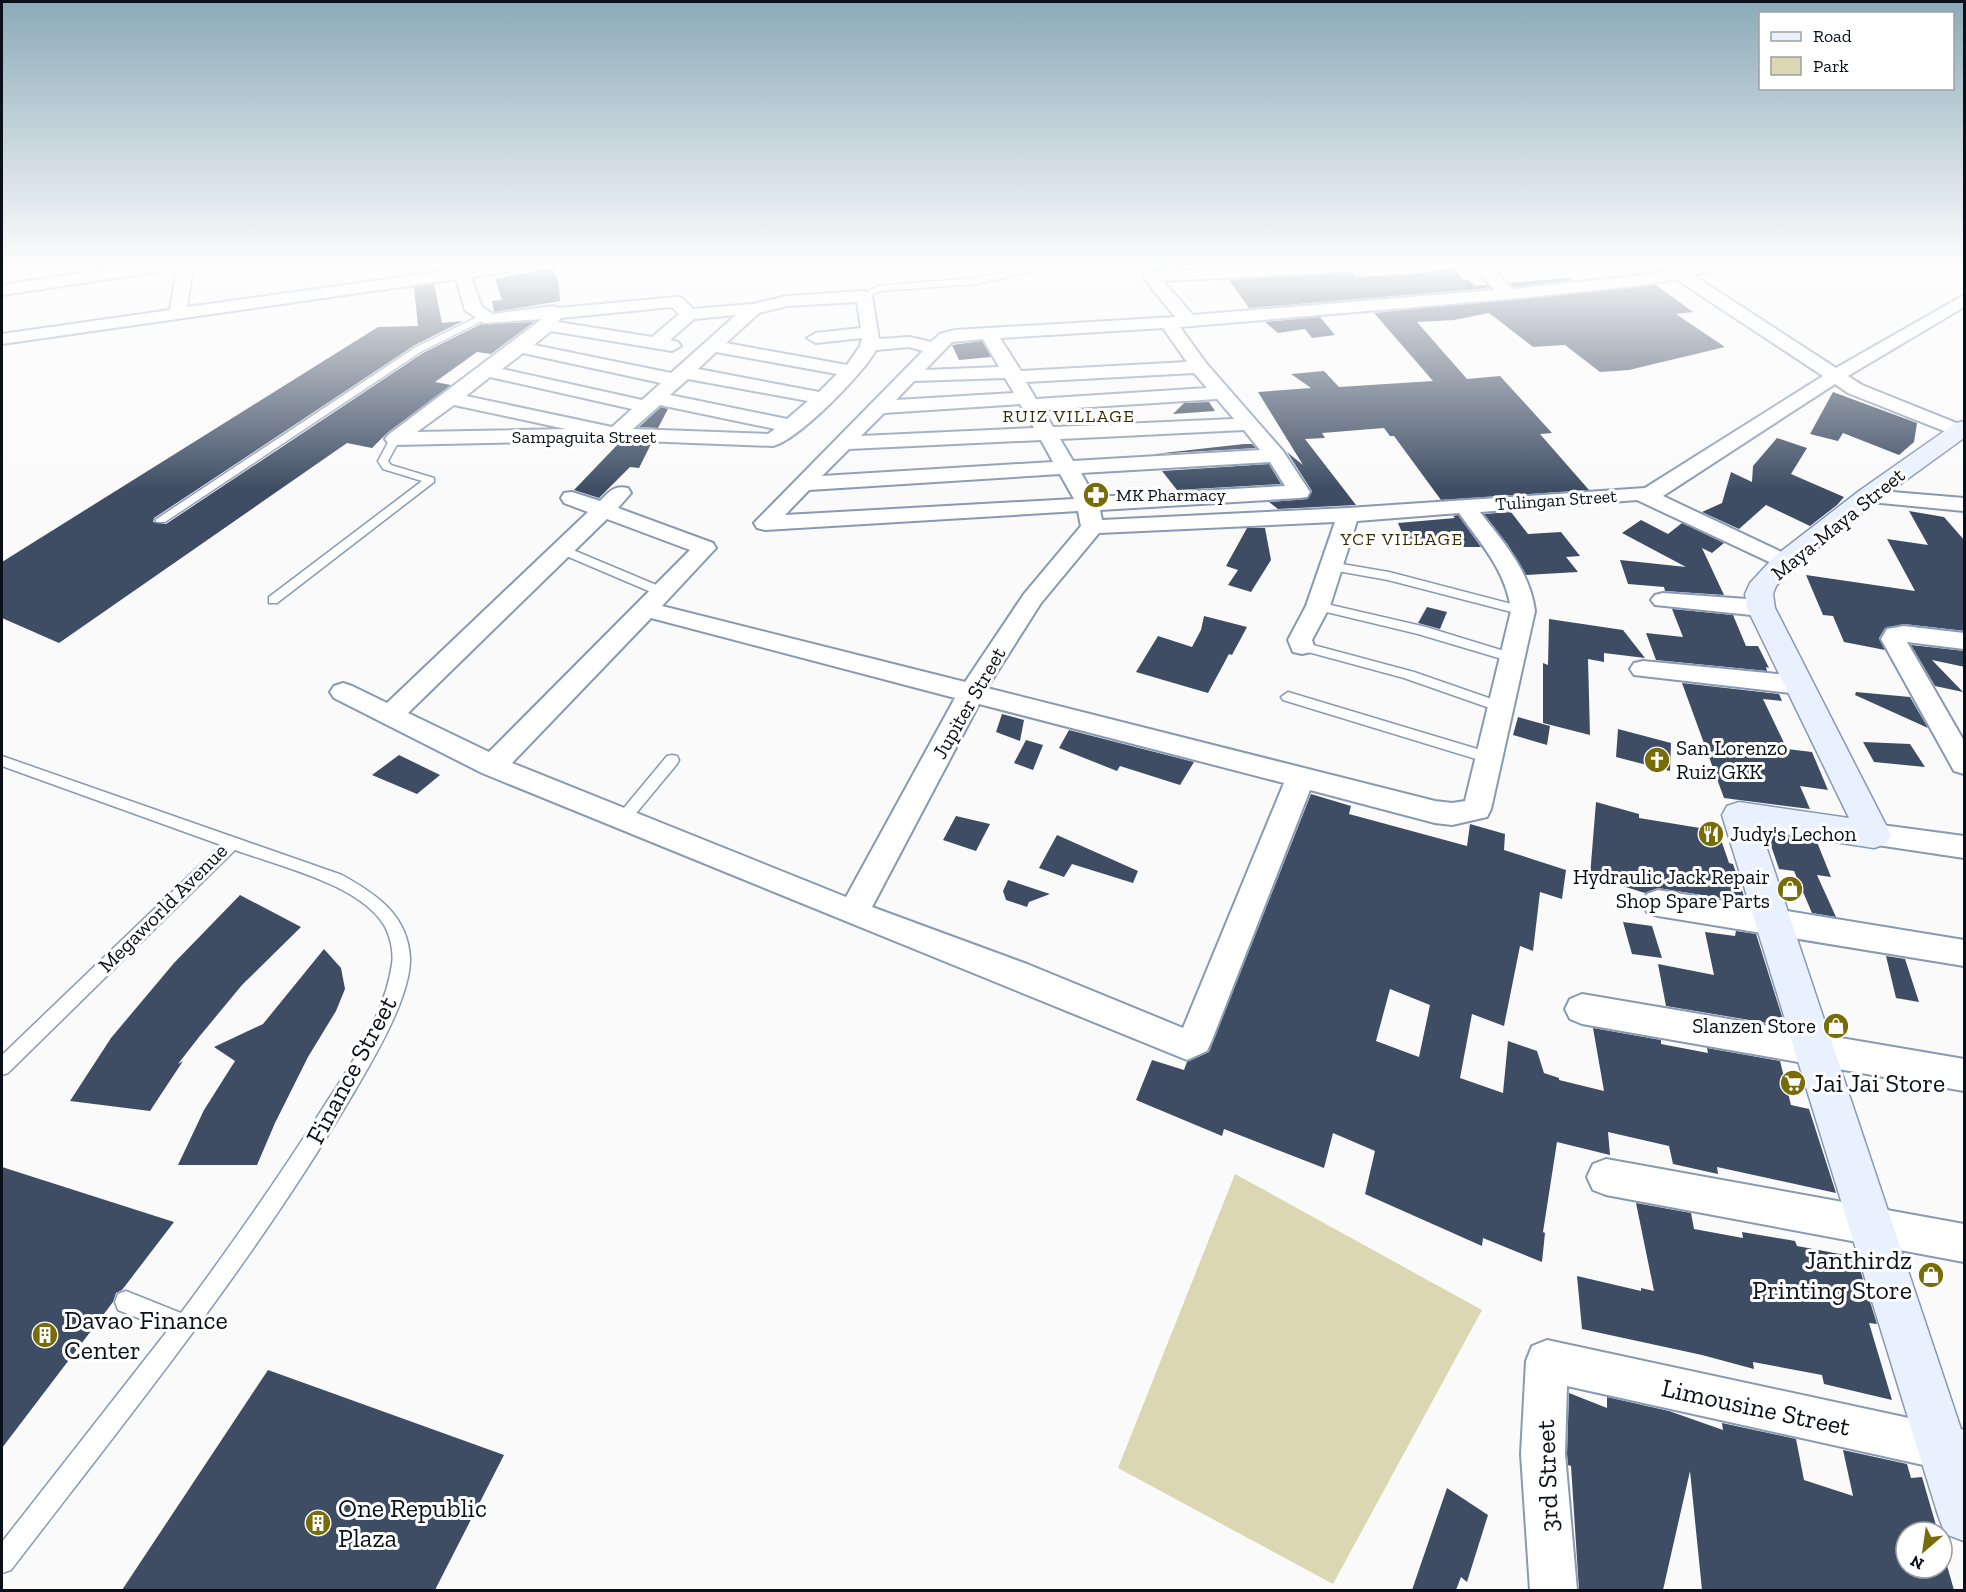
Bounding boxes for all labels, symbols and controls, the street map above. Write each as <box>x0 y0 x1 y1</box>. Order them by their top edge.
legend <box>1759 12 1954 90</box>
text: Road <box>1813 25 1852 47</box>
text: Park <box>1813 55 1849 77</box>
district label: RUIZ VILLAGE <box>1003 405 1135 427</box>
street label: Sampaguita Street <box>512 426 656 448</box>
street label: Maya-Maya Street <box>1766 462 1910 585</box>
pharmacy icon: MK Pharmacy <box>1081 480 1111 510</box>
place label: MK Pharmacy <box>1116 484 1226 506</box>
street label: Tulingan Street <box>1494 485 1618 515</box>
district label: YCF VILLAGE <box>1339 528 1464 550</box>
street label: Jupiter Street <box>927 642 1011 763</box>
place label: San Lorenzo Ruiz GKK <box>1676 735 1788 784</box>
church icon: San Lorenzo Ruiz GKK <box>1642 745 1672 775</box>
restaurant icon: Judy's Lechon <box>1696 819 1726 849</box>
place label: Judy's Lechon <box>1730 821 1857 846</box>
street label: Megaworld Avenue <box>93 838 232 977</box>
place label: Hydraulic Jack Repair Shop Spare Parts <box>1573 864 1770 913</box>
shop icon: Hydraulic Jack Repair Shop Spare Parts <box>1775 874 1805 904</box>
street label: Finance Street <box>299 990 404 1149</box>
shop icon: Slanzen Store <box>1821 1011 1851 1041</box>
place label: Slanzen Store <box>1692 1013 1816 1038</box>
place label: Jai Jai Store <box>1812 1067 1945 1099</box>
supermarket icon: Jai Jai Store <box>1778 1068 1808 1098</box>
place label: Janthirdz Printing Store <box>1752 1244 1912 1306</box>
shop icon: Janthirdz Printing Store <box>1916 1260 1946 1290</box>
place label: Davao Finance Center <box>64 1304 228 1366</box>
building icon: Davao Finance Center <box>30 1320 60 1350</box>
street label: Limousine Street <box>1659 1371 1854 1443</box>
street label: 3rd Street <box>1529 1419 1565 1533</box>
place label: One Republic Plaza <box>338 1492 487 1554</box>
building icon: One Republic Plaza <box>303 1508 333 1538</box>
north arrow <box>1894 1520 1954 1580</box>
text: N <box>1907 1551 1927 1574</box>

